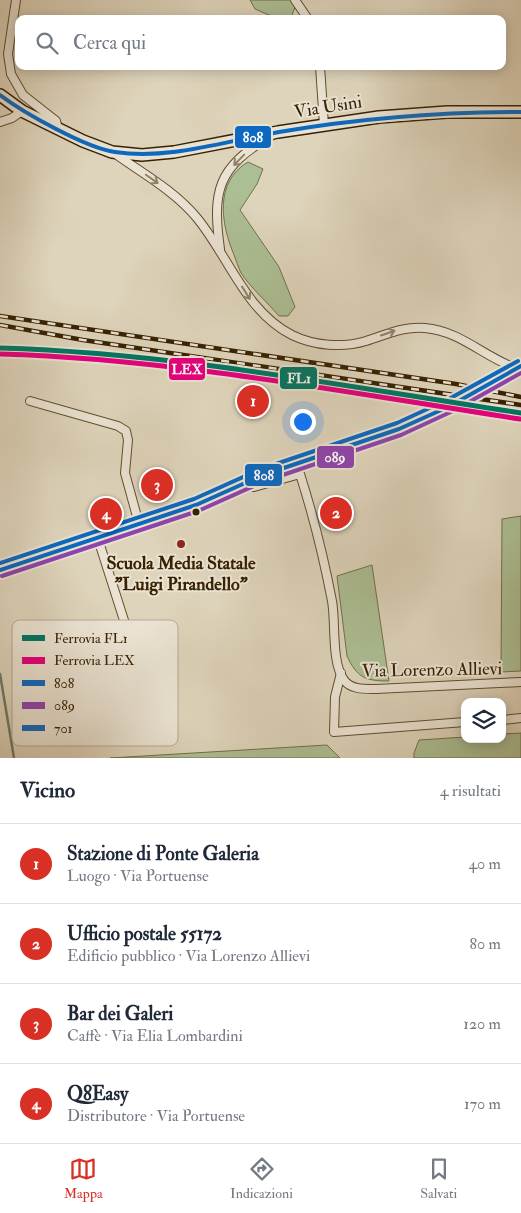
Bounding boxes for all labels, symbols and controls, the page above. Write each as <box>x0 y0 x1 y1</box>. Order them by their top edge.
search box <box>15 15 506 70</box>
icon: search <box>33 29 61 57</box>
text: Cerca qui <box>73 31 146 55</box>
street label: Via Usini <box>292 90 364 124</box>
line badge: 808 <box>234 125 272 149</box>
text: 808 <box>243 129 264 146</box>
one-way arrow <box>233 153 245 166</box>
one-way arrow <box>145 174 159 184</box>
one-way arrow <box>241 286 252 300</box>
one-way arrow <box>380 328 395 337</box>
line badge: LEX <box>168 357 206 381</box>
text: LEX <box>171 361 203 378</box>
line badge: FL1 <box>279 366 318 390</box>
text: FL1 <box>287 370 311 387</box>
pin: 1 <box>237 382 269 420</box>
your location <box>290 409 316 435</box>
line badge: 089 <box>316 445 355 469</box>
text: 089 <box>325 449 345 466</box>
line badge: 808 <box>244 463 283 487</box>
pin: 3 <box>141 466 173 504</box>
text: 808 <box>254 467 275 484</box>
pin: 2 <box>320 494 352 532</box>
pin: 4 <box>90 495 122 533</box>
unlabelled marker <box>191 507 201 517</box>
marker: Scuola Media Statale "Luigi Pirandello" <box>175 538 187 550</box>
place label: Scuola Media Statale "Luigi Pirandello" <box>107 552 256 596</box>
legend <box>12 620 178 746</box>
text: Ferrovia FL1 <box>54 630 128 647</box>
text: Ferrovia LEX <box>54 652 135 669</box>
street label: Via Lorenzo Allievi <box>362 657 503 683</box>
text: 808 <box>54 675 75 692</box>
text: 089 <box>54 697 75 714</box>
map controls <box>461 698 506 743</box>
button: layers <box>461 698 506 743</box>
text: 701 <box>54 720 72 737</box>
text: Vicino <box>20 777 75 804</box>
text: 4 risultati <box>440 781 501 801</box>
text: Stazione di Ponte Galeria <box>67 842 259 866</box>
text: 1 <box>33 854 39 874</box>
text: 40 m <box>468 854 501 874</box>
text: Luogo · Via Portuense <box>67 866 209 886</box>
text: Ufficio postale 55172 <box>67 922 222 946</box>
text: 2 <box>32 934 40 954</box>
text: 80 m <box>470 934 501 954</box>
text: Edificio pubblico · Via Lorenzo Allievi <box>67 946 310 966</box>
text: Bar dei Galeri <box>67 1002 173 1026</box>
text: 3 <box>33 1014 39 1034</box>
text: 120 m <box>463 1014 501 1034</box>
text: Caffè · Via Elia Lombardini <box>67 1026 243 1046</box>
text: Q8Easy <box>67 1082 128 1106</box>
text: 4 <box>32 1094 40 1114</box>
text: 170 m <box>464 1094 501 1114</box>
text: Distributore · Via Portuense <box>67 1106 245 1126</box>
tab: Mappa <box>64 1155 103 1202</box>
tab: Indicazioni <box>230 1155 293 1202</box>
tab: Salvati <box>420 1155 457 1202</box>

